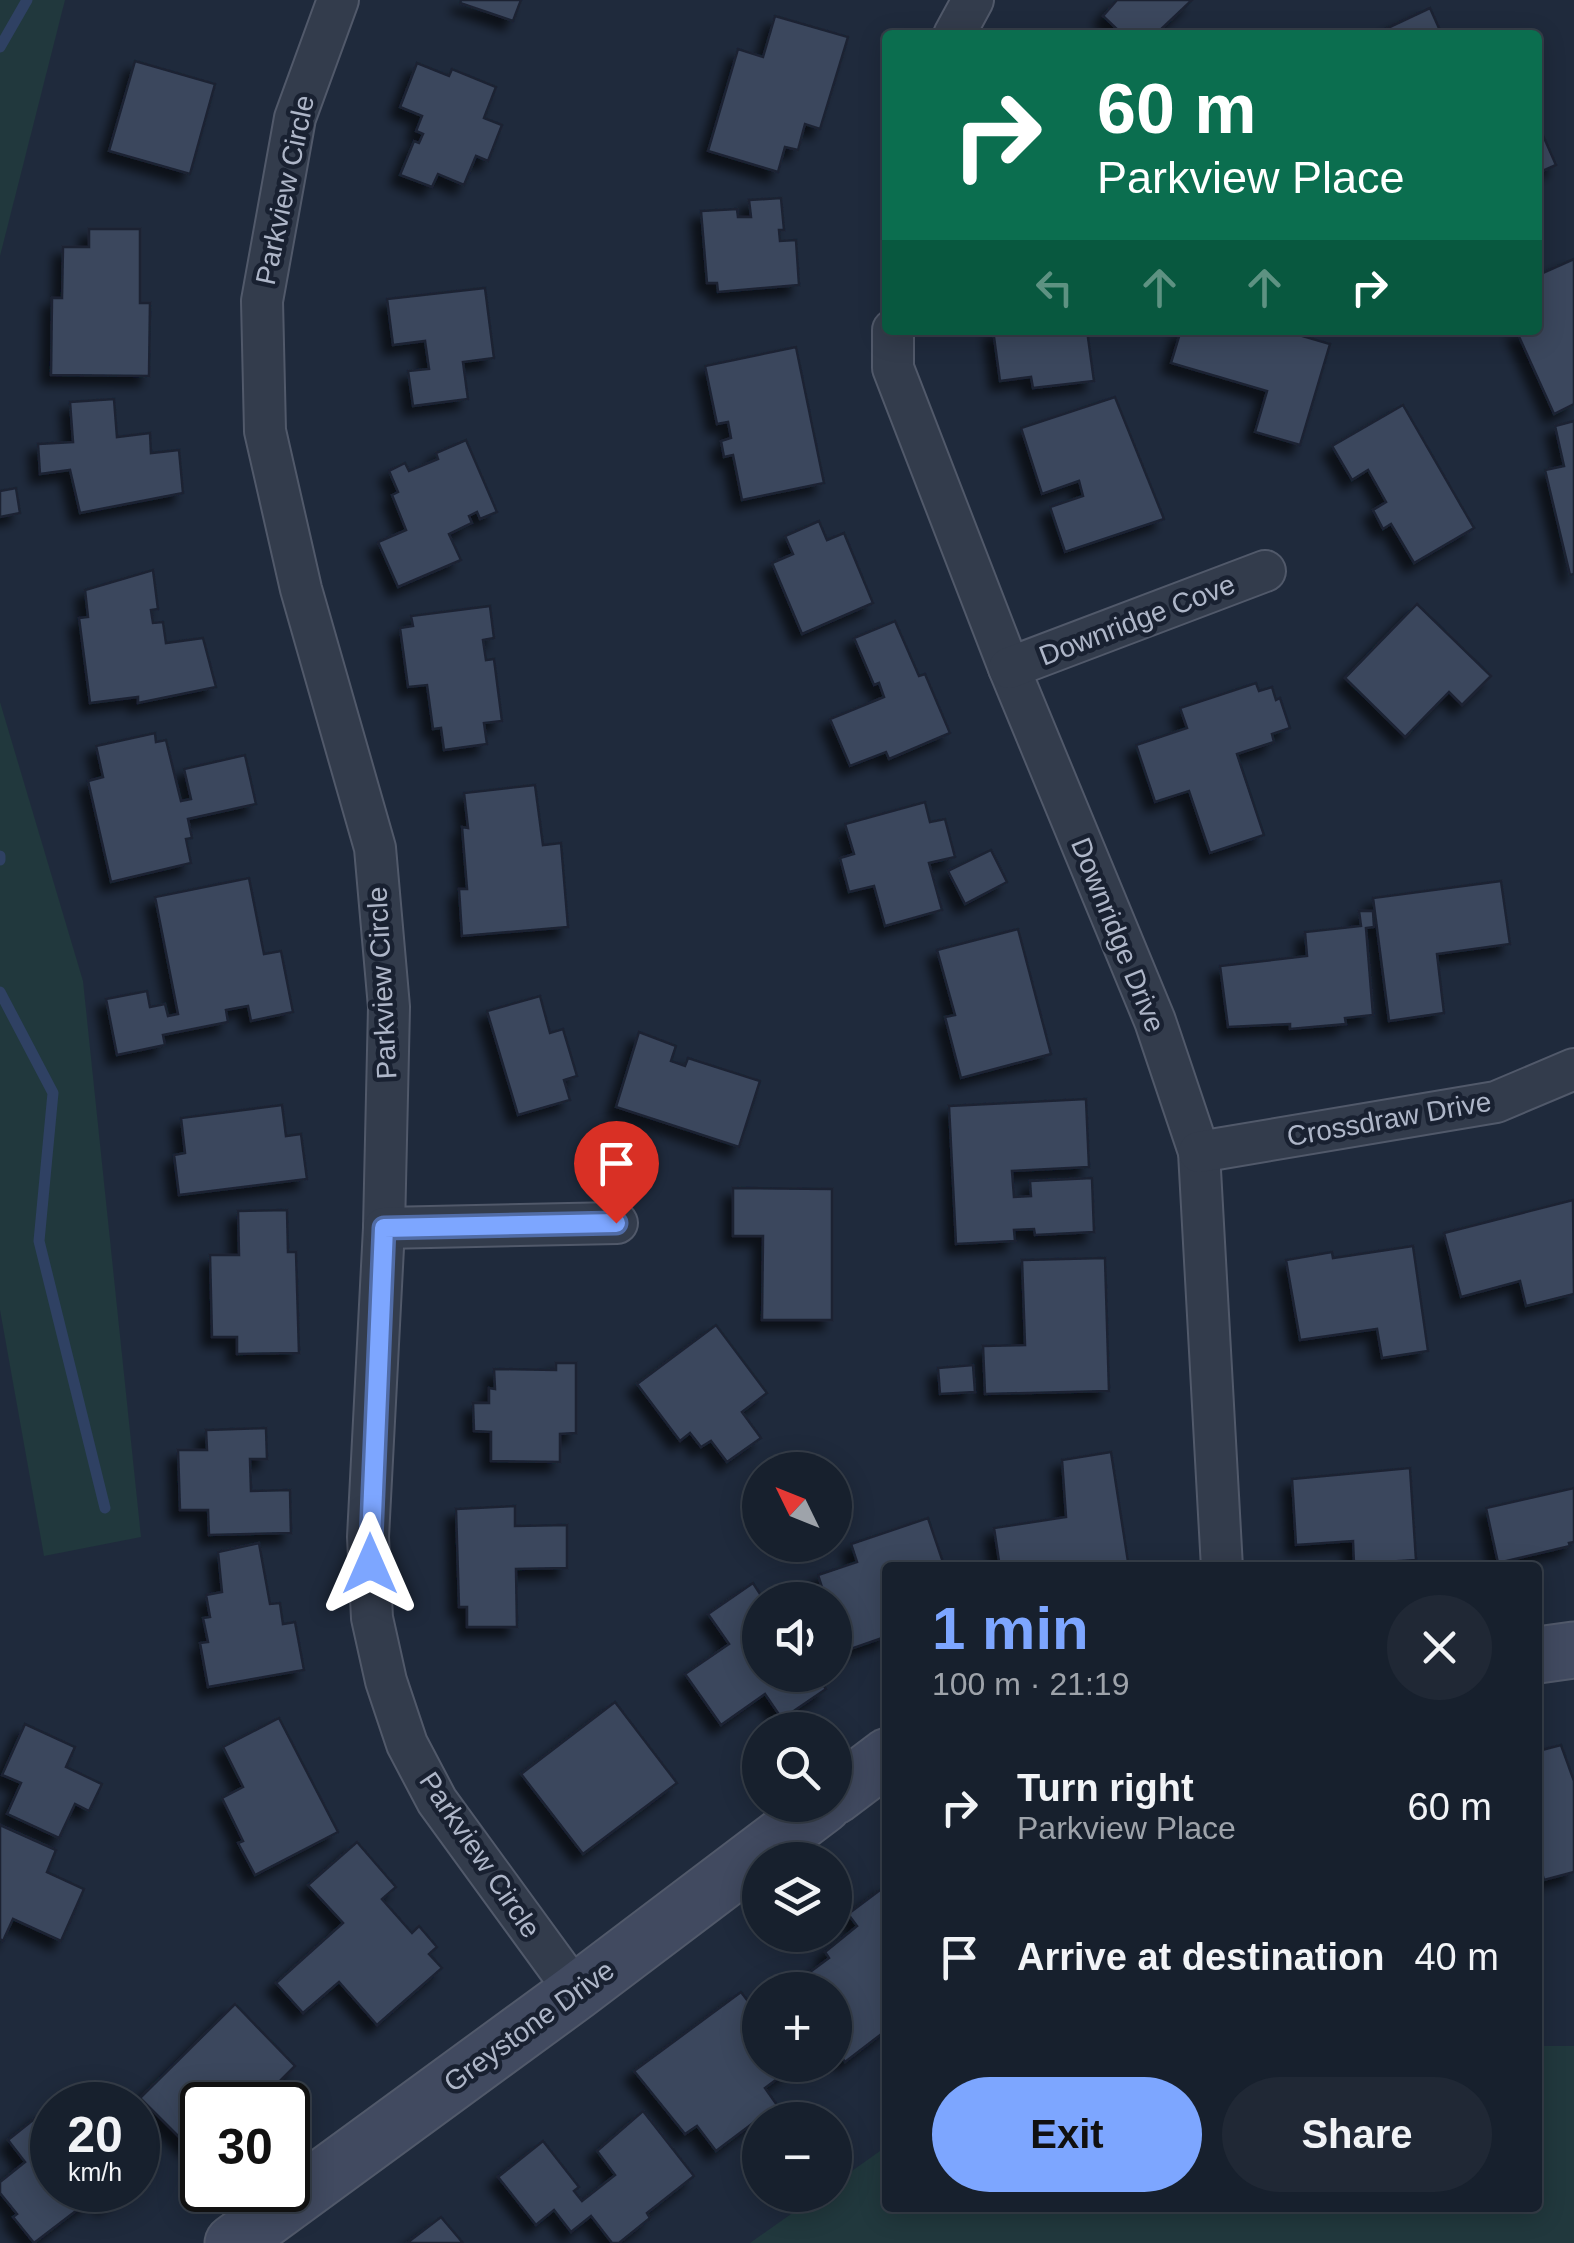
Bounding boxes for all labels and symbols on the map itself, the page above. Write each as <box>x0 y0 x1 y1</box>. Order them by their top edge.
street label: Parkview Circle <box>250 92 320 288</box>
street label: Downridge Cove <box>1035 568 1239 672</box>
street label: Downridge Drive <box>1065 833 1171 1037</box>
street label: Parkview Circle <box>361 886 403 1080</box>
street label: Crossdraw Drive <box>1284 1086 1494 1152</box>
pin <box>574 1121 659 1224</box>
north arrow <box>742 1452 852 1562</box>
position arrow <box>318 1512 422 1616</box>
street label: Parkview Circle <box>413 1766 547 1944</box>
street label: Greystone Drive <box>438 1954 620 2098</box>
speed limit sign: 30 <box>180 2082 310 2212</box>

